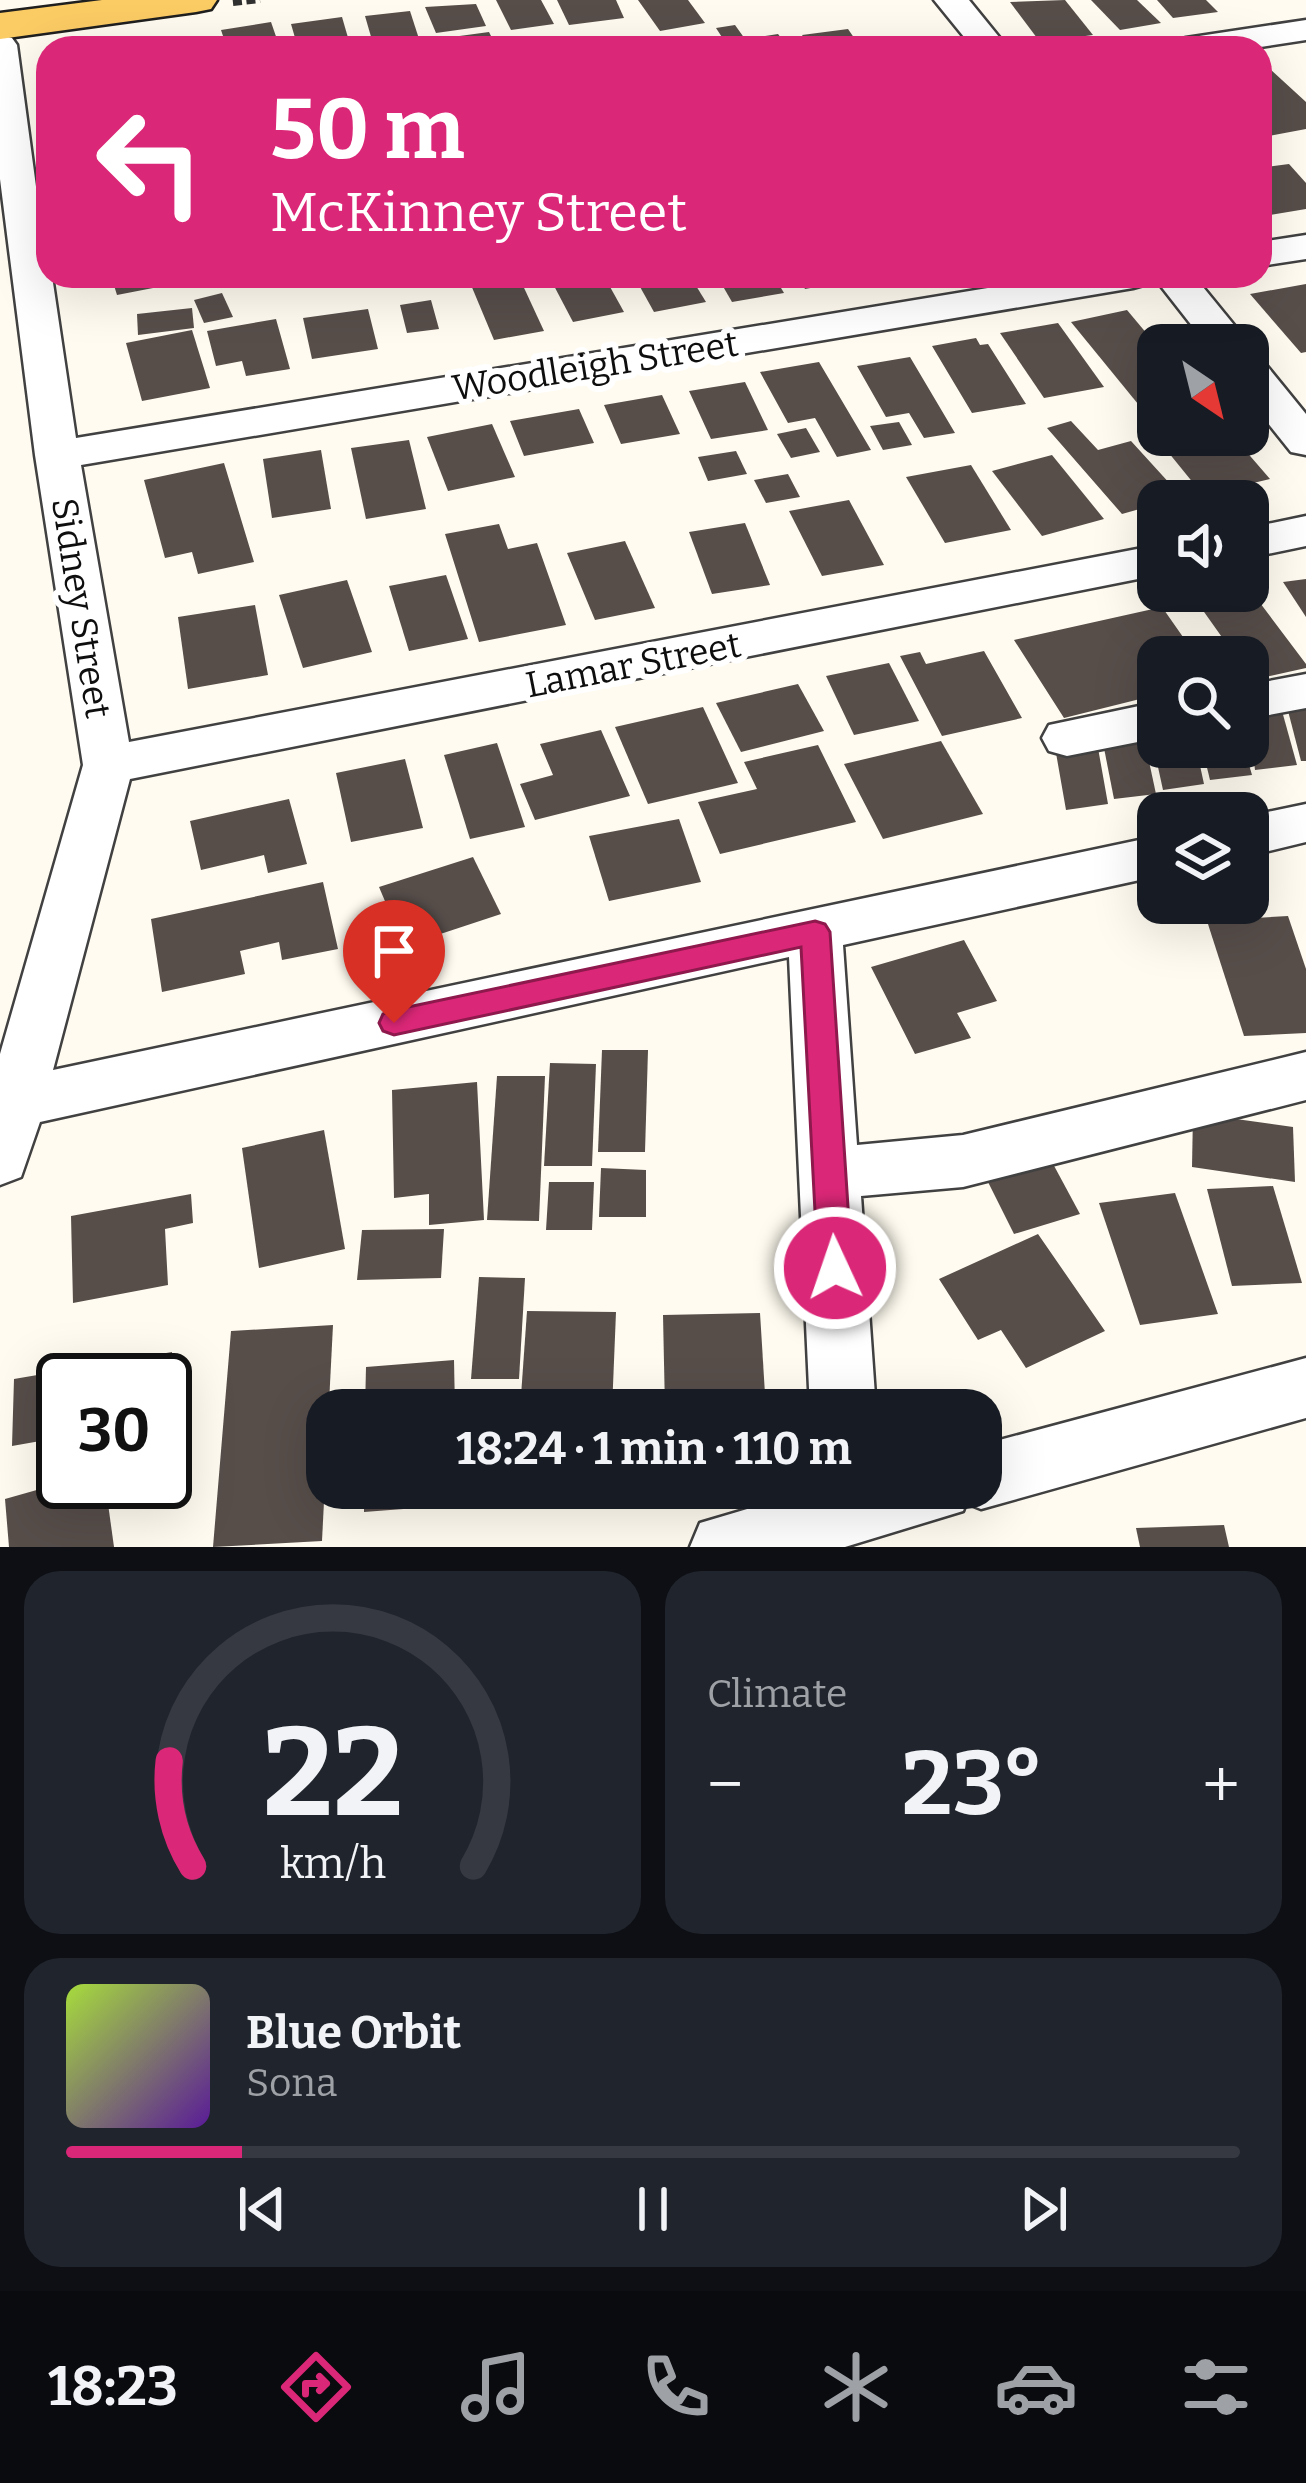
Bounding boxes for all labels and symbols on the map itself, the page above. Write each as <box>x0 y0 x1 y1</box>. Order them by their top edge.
street label: Woodleigh Street <box>449 322 741 410</box>
north arrow <box>1137 324 1269 456</box>
street label: Sidney Street <box>42 495 120 721</box>
street label: Lamar Street <box>522 623 744 707</box>
pin <box>343 900 445 1023</box>
position arrow <box>772 1205 898 1331</box>
speed limit sign: 30 <box>36 1353 192 1509</box>

